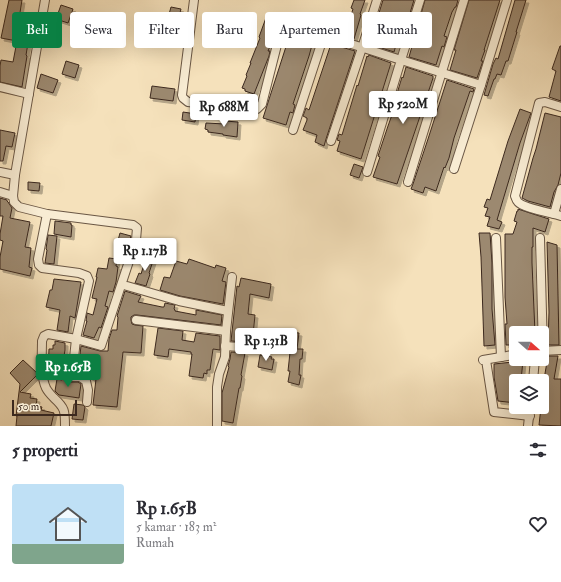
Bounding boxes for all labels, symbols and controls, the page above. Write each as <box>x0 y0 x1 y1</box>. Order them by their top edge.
chip: Beli <box>12 12 62 48</box>
chip: Sewa <box>70 12 126 48</box>
chip: Filter <box>134 12 194 48</box>
chip: Baru <box>202 12 257 48</box>
chip: Apartemen <box>265 12 354 48</box>
chip: Rumah <box>362 12 432 48</box>
pin: Rp 520M <box>366 91 440 125</box>
pin: Rp 688M <box>187 94 261 128</box>
text: Rp 520M <box>378 96 428 112</box>
text: Rp 688M <box>199 99 249 115</box>
pin: Rp 1.17B <box>104 238 186 272</box>
text: Rp 1.17B <box>123 243 167 259</box>
north arrow <box>509 326 549 366</box>
map controls <box>509 326 549 414</box>
pin: Rp 1.31B <box>225 328 307 362</box>
text: Rp 1.31B <box>244 333 288 349</box>
pin: Rp 1.65B <box>27 354 109 388</box>
text: Rp 1.65B <box>45 359 91 375</box>
button: layers <box>509 374 549 414</box>
scale bar <box>12 398 77 417</box>
text: 50 m <box>18 400 39 413</box>
icon: filters <box>527 439 549 461</box>
text: 5 properti <box>12 440 78 461</box>
text: Rp 1.65B <box>136 498 197 519</box>
icon: home <box>44 500 92 548</box>
icon: heart <box>527 513 549 535</box>
text: 5 kamar · 183 m² <box>136 519 216 535</box>
text: Rumah <box>136 535 174 551</box>

